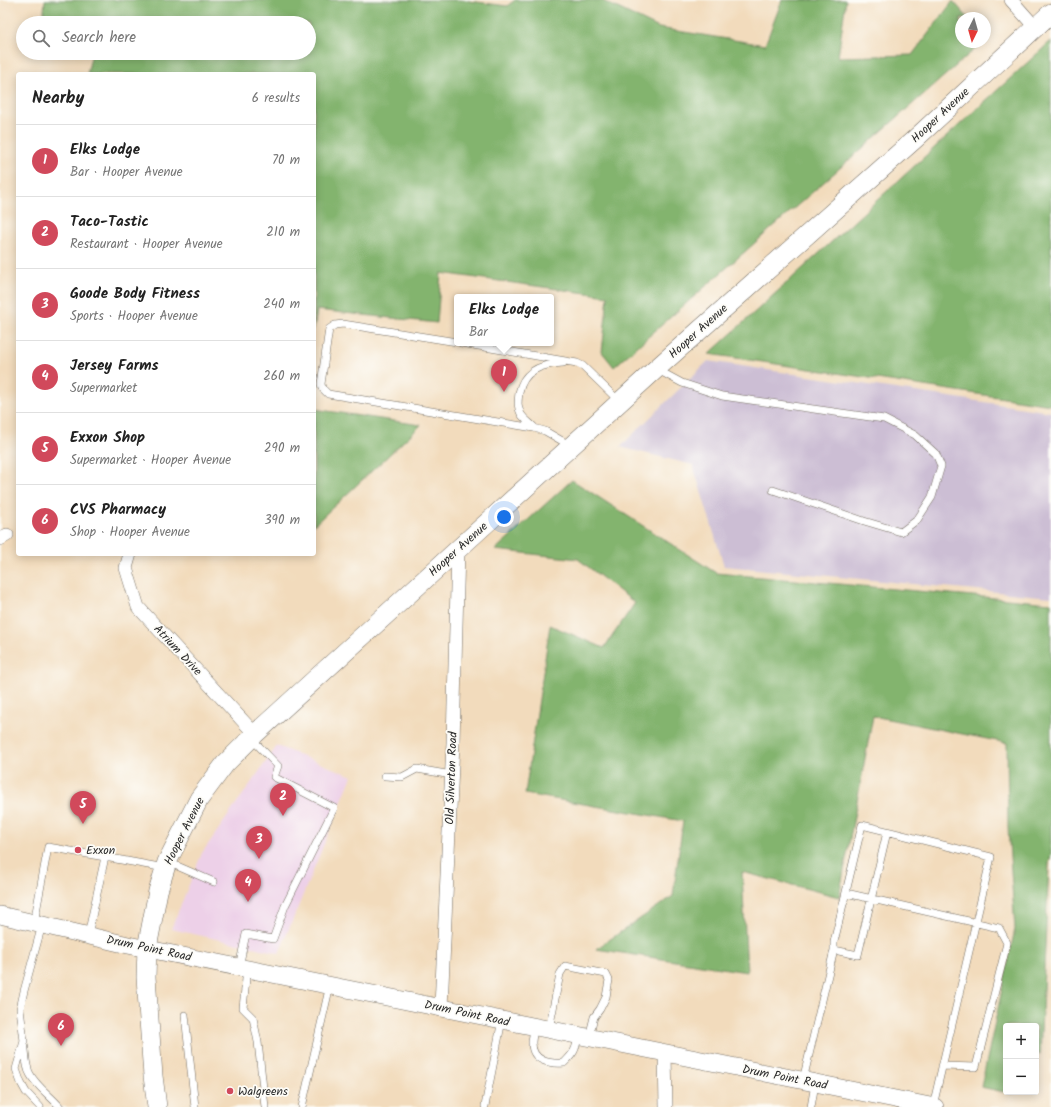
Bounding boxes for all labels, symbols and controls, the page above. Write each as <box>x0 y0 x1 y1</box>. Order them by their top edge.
north arrow <box>955 12 991 48</box>
search box <box>16 16 316 60</box>
text: Search here <box>62 26 136 50</box>
icon: search <box>30 27 52 49</box>
street label: Hooper Avenue <box>907 83 974 148</box>
text: Nearby <box>32 85 84 112</box>
text: 6 results <box>252 88 300 109</box>
text: Elks Lodge <box>70 138 140 162</box>
text: 1 <box>43 150 47 171</box>
text: 70 m <box>272 150 300 171</box>
text: Bar · Hooper Avenue <box>70 162 183 183</box>
text: Taco-Tastic <box>70 210 149 234</box>
text: 2 <box>41 222 49 243</box>
text: 210 m <box>266 222 300 243</box>
text: Restaurant · Hooper Avenue <box>70 234 223 255</box>
text: Goode Body Fitness <box>70 282 200 306</box>
text: 3 <box>41 294 49 315</box>
text: 240 m <box>263 294 300 315</box>
popup <box>454 294 554 346</box>
text: Elks Lodge <box>469 298 539 322</box>
street label: Hooper Avenue <box>664 299 733 363</box>
text: Sports · Hooper Avenue <box>70 306 198 327</box>
text: Bar <box>469 322 488 343</box>
text: Jersey Farms <box>70 354 158 378</box>
pin: 1 <box>491 359 517 392</box>
text: 4 <box>41 366 49 387</box>
text: 260 m <box>263 366 300 387</box>
text: Supermarket <box>70 378 137 399</box>
text: Exxon Shop <box>70 426 145 450</box>
text: 5 <box>42 438 48 459</box>
text: 290 m <box>264 438 300 459</box>
text: Supermarket · Hooper Avenue <box>70 450 231 471</box>
text: CVS Pharmacy <box>70 498 166 522</box>
your location <box>494 507 514 527</box>
text: 6 <box>41 510 49 531</box>
text: 390 m <box>264 510 300 531</box>
street label: Hooper Avenue <box>424 517 493 581</box>
text: Shop · Hooper Avenue <box>70 522 190 543</box>
street label: Atrium Drive <box>149 620 207 681</box>
street label: Old Silverton Road <box>440 730 463 825</box>
pin: 2 <box>270 783 296 816</box>
pin: 5 <box>70 791 96 824</box>
street label: Hooper Avenue <box>159 793 210 869</box>
pin: 3 <box>246 826 272 859</box>
place label: Exxon <box>86 841 115 860</box>
marker: Exxon <box>73 845 83 855</box>
pin: 4 <box>235 869 261 902</box>
street label: Drum Point Road <box>105 930 194 967</box>
street label: Drum Point Road <box>423 995 512 1032</box>
pin: 6 <box>48 1013 74 1046</box>
map controls <box>1003 1023 1039 1095</box>
button: + <box>1003 1023 1039 1059</box>
button: − <box>1003 1059 1039 1095</box>
street label: Drum Point Road <box>741 1060 830 1095</box>
place label: Walgreens <box>238 1082 288 1101</box>
marker: Walgreens <box>225 1086 235 1096</box>

